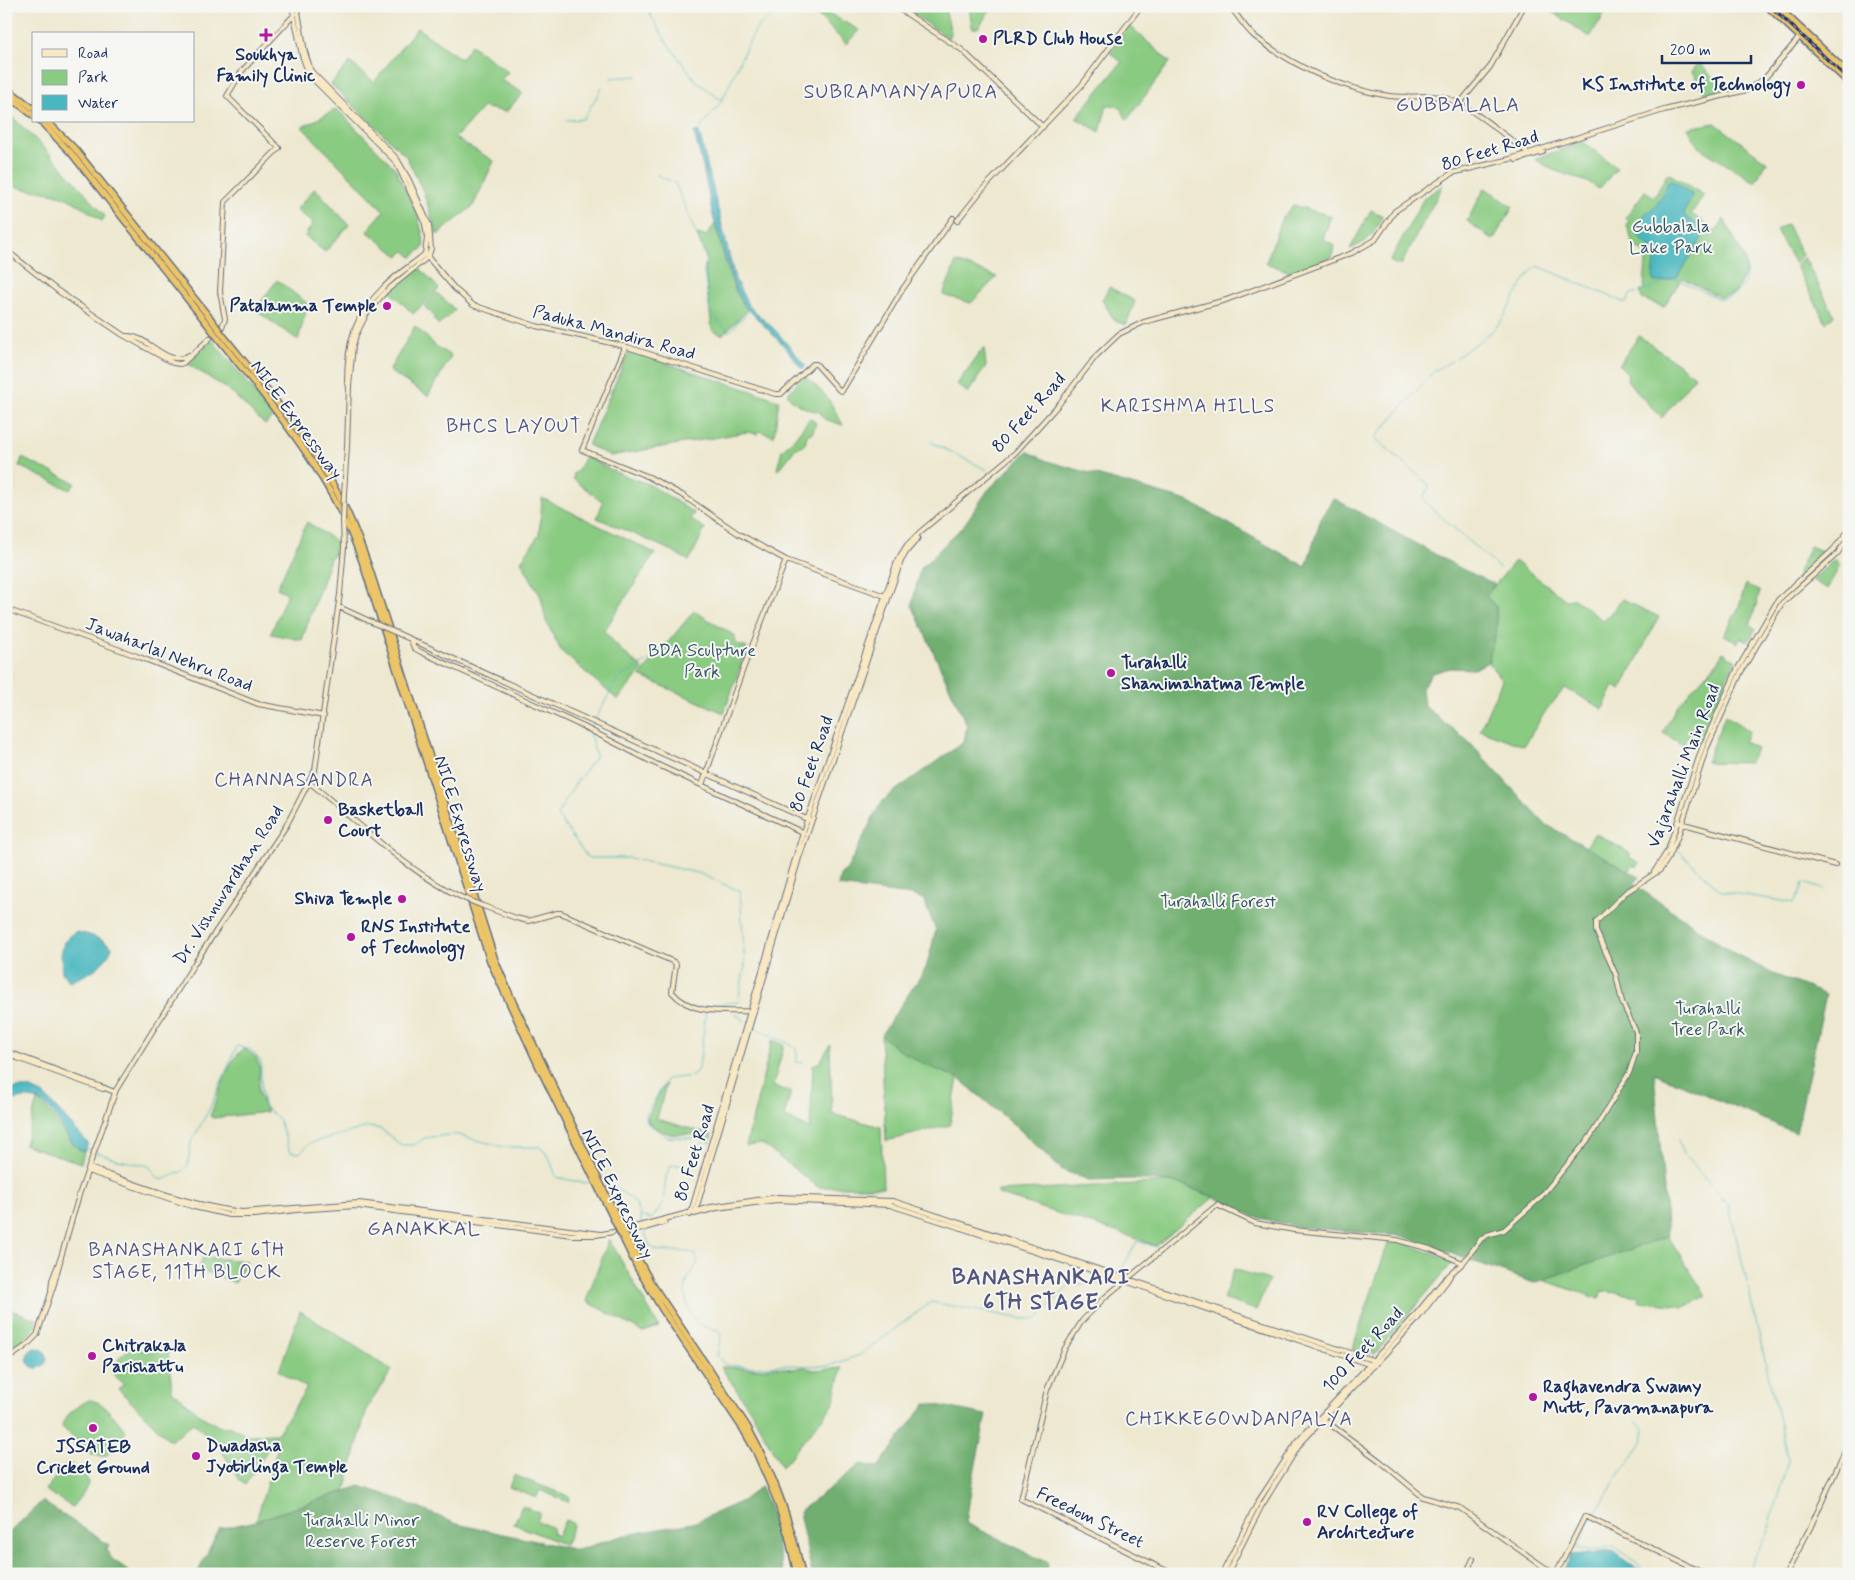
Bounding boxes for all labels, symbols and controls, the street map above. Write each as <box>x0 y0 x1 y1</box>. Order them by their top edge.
place label: PLRD Club House <box>993 27 1123 51</box>
marker: Soukhya Family Clinic <box>259 28 273 42</box>
legend <box>32 32 195 122</box>
scale bar <box>1662 32 1751 64</box>
marker: PLRD Club House <box>977 33 989 45</box>
text: 200 m <box>1670 41 1711 61</box>
place label: Soukhya Family Clinic <box>217 43 316 88</box>
text: Road <box>78 44 108 64</box>
text: Park <box>78 68 108 88</box>
place label: KS Institute of Technology <box>1582 73 1791 99</box>
district label: SUBRAMANYAPURA <box>804 79 998 106</box>
marker: KS Institute of Technology <box>1795 79 1807 91</box>
district label: GUBBALALA <box>1396 92 1520 119</box>
text: Water <box>78 94 118 114</box>
street label: 80 Feet Road <box>1439 125 1541 177</box>
park label: Gubbalala Lake Park <box>1629 215 1713 260</box>
place label: Patalamma Temple <box>229 294 378 318</box>
marker: Patalamma Temple <box>381 300 393 312</box>
street label: Paduka Mandira Road <box>530 300 698 366</box>
street label: NICE Expressway <box>245 356 347 484</box>
street label: 80 Feet Road <box>987 368 1071 458</box>
district label: KARISHMA HILLS <box>1101 394 1275 419</box>
district label: BHCS LAYOUT <box>446 414 582 439</box>
street label: Jawaharlal Nehru Road <box>82 612 256 698</box>
park label: BDA Sculpture Park <box>648 639 756 684</box>
place label: Turahalli Shanimahatma Temple <box>1121 651 1305 696</box>
marker: Turahalli Shanimahatma Temple <box>1105 667 1117 679</box>
street label: Vajarahalli Main Road <box>1642 681 1726 851</box>
street label: 80 Feet Road <box>784 713 840 815</box>
street label: NICE Expressway <box>428 753 492 895</box>
district label: CHANNASANDRA <box>214 768 374 793</box>
place label: Basketball Court <box>338 798 424 843</box>
street label: Dr. Vishnuvardhan Road <box>168 801 290 969</box>
marker: Basketball Court <box>322 814 334 826</box>
place label: Shiva Temple <box>295 887 392 911</box>
park label: Turahalli Forest <box>1160 890 1277 914</box>
marker: Shiva Temple <box>396 893 408 905</box>
place label: RNS Institute of Technology <box>361 915 470 962</box>
marker: RNS Institute of Technology <box>345 931 357 943</box>
park label: Turahalli Tree Park <box>1671 997 1745 1042</box>
street label: 80 Feet Road <box>669 1102 721 1204</box>
street label: NICE Expressway <box>575 1125 659 1263</box>
district label: GANAKKAL <box>367 1216 481 1243</box>
district label: BANASHANKARI 6TH STAGE, 11TH BLOCK <box>88 1238 286 1285</box>
district label: BANASHANKARI 6TH STAGE <box>952 1264 1130 1317</box>
street label: 100 Feet Road <box>1317 1302 1409 1398</box>
place label: Chitrakala Parishattu <box>102 1334 186 1379</box>
marker: Chitrakala Parishattu <box>86 1350 98 1362</box>
place label: Raghavendra Swamy Mutt, Pavamanapura <box>1543 1375 1714 1420</box>
marker: Raghavendra Swamy Mutt, Pavamanapura <box>1527 1391 1539 1403</box>
district label: CHIKKEGOWDANPALYA <box>1125 1407 1353 1432</box>
marker: JSSATEB Cricket Ground <box>87 1422 99 1434</box>
place label: Dwadasha Jyotirlinga Temple <box>206 1434 348 1481</box>
place label: JSSATEB Cricket Ground <box>36 1435 150 1480</box>
marker: Dwadasha Jyotirlinga Temple <box>190 1450 202 1462</box>
street label: Freedom Street <box>1032 1482 1148 1555</box>
place label: RV College of Architecture <box>1317 1500 1418 1545</box>
park label: Turahalli Minor Reserve Forest <box>303 1509 420 1554</box>
marker: RV College of Architecture <box>1301 1516 1313 1528</box>

